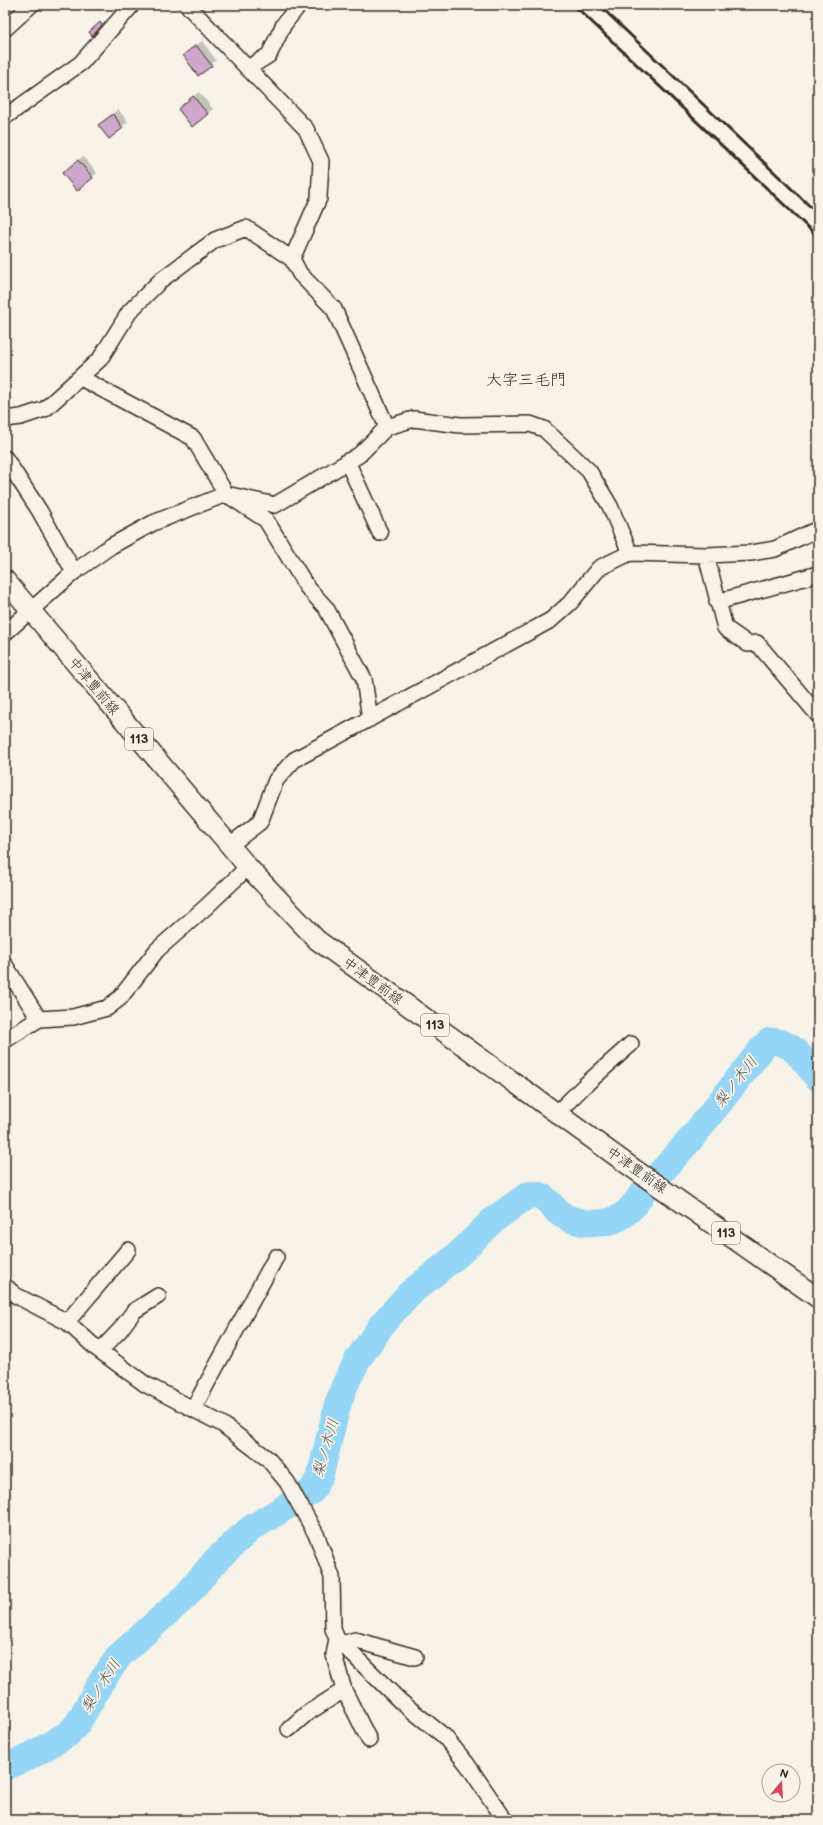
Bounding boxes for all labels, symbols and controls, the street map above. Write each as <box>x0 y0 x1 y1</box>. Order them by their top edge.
district label: 大字三毛門 <box>486 371 566 390</box>
street label: 中津豊前線 <box>65 654 123 718</box>
road number: 113 <box>125 728 153 750</box>
street label: 中津豊前線 <box>340 954 406 1008</box>
road number: 113 <box>421 1014 449 1036</box>
water label: 梨ノ木川 <box>710 1053 762 1111</box>
street label: 中津豊前線 <box>603 1143 671 1197</box>
road number: 113 <box>712 1222 740 1244</box>
water label: 梨ノ木川 <box>309 1417 343 1479</box>
water label: 梨ノ木川 <box>77 1656 125 1716</box>
north arrow <box>761 1763 801 1803</box>
text: N <box>778 1767 790 1781</box>

